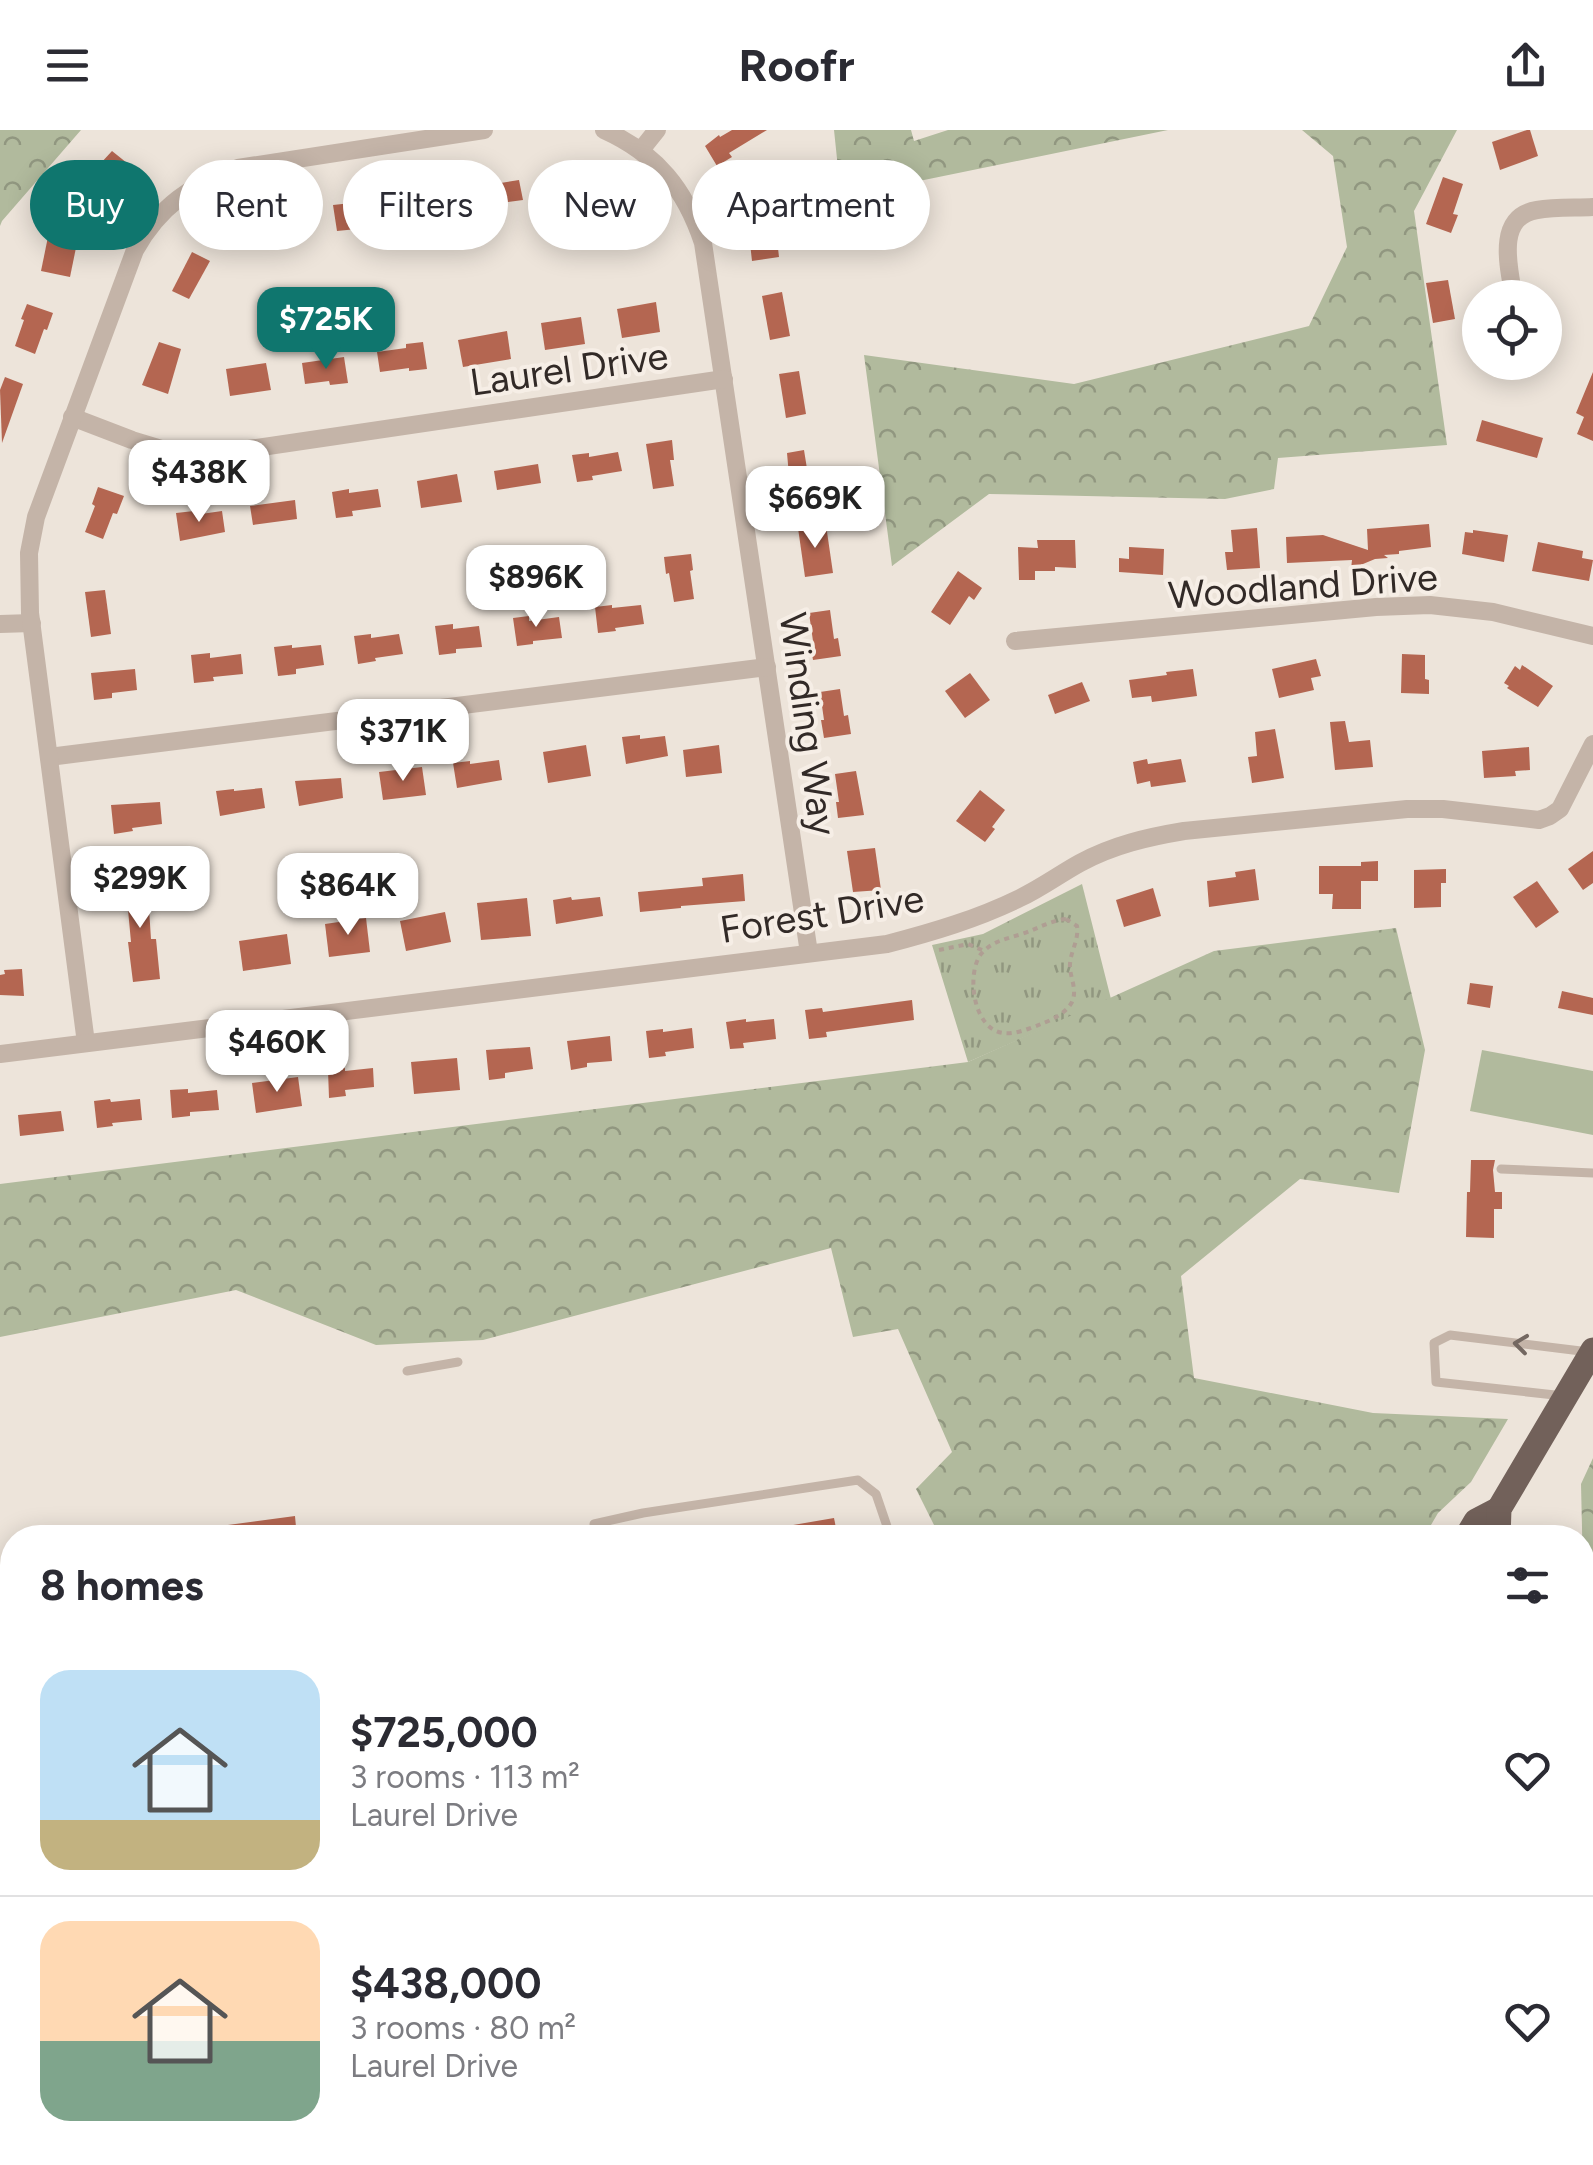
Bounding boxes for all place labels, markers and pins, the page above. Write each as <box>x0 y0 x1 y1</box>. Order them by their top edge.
pin: $725K <box>256 287 396 372</box>
pin: $438K <box>129 440 269 525</box>
pin: $669K <box>745 466 885 551</box>
pin: $896K <box>466 545 606 630</box>
pin: $371K <box>333 699 473 784</box>
pin: $299K <box>70 846 210 931</box>
pin: $864K <box>278 853 418 938</box>
pin: $460K <box>207 1010 347 1095</box>

